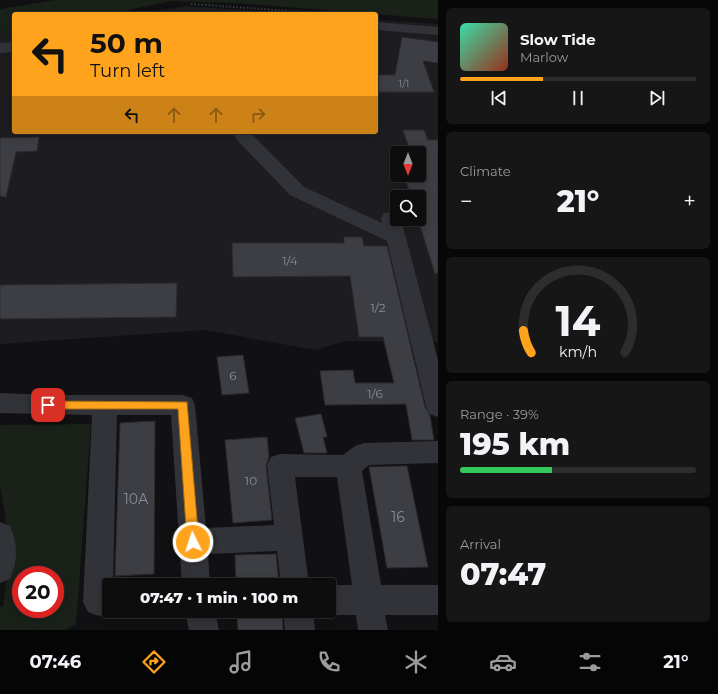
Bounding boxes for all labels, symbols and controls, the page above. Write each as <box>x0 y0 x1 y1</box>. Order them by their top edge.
text: 50 m <box>90 26 163 60</box>
icon: left <box>24 28 76 80</box>
text: Slow Tide <box>520 30 596 49</box>
text: Marlow <box>520 49 568 65</box>
text: Turn left <box>90 60 165 82</box>
house number: 1/1 <box>399 77 409 90</box>
icon: previous <box>488 87 510 109</box>
icon: pause <box>567 87 589 109</box>
icon: next <box>646 87 668 109</box>
icon: left <box>121 104 143 126</box>
icon: ahead <box>163 104 185 126</box>
icon: ahead <box>205 104 227 126</box>
icon: right <box>247 104 269 126</box>
north arrow <box>390 146 426 182</box>
map controls <box>390 146 426 226</box>
text: Climate <box>460 163 511 179</box>
text: 21° <box>557 183 599 220</box>
text: − <box>460 188 473 215</box>
text: + <box>683 188 696 215</box>
button: search <box>390 190 426 226</box>
house number: 1/4 <box>282 253 298 268</box>
text: 14 <box>556 296 601 346</box>
house number: 1/2 <box>370 300 386 315</box>
text: km/h <box>559 343 597 361</box>
house number: 6 <box>229 368 237 383</box>
house number: 1/6 <box>367 386 383 401</box>
pin <box>31 388 65 422</box>
icon: arrive <box>37 394 59 416</box>
text: Range · 39% <box>460 406 539 422</box>
text: 195 km <box>460 426 570 463</box>
house number: 10 <box>245 473 257 488</box>
house number: 10А <box>124 490 149 508</box>
house number: 16 <box>391 508 405 526</box>
position arrow <box>172 521 214 563</box>
text: Arrival <box>460 536 501 552</box>
text: 07:47 <box>460 556 546 593</box>
speed limit sign: 20 <box>12 566 64 618</box>
text: 07:47 · 1 min · 100 m <box>140 588 298 607</box>
icon: directions <box>140 648 168 676</box>
icon: music <box>227 648 255 676</box>
icon: phone <box>315 648 343 676</box>
icon: climate <box>402 648 430 676</box>
icon: car <box>489 648 517 676</box>
icon: filters <box>576 648 604 676</box>
text: 07:46 <box>30 651 81 673</box>
text: 21° <box>663 651 688 673</box>

